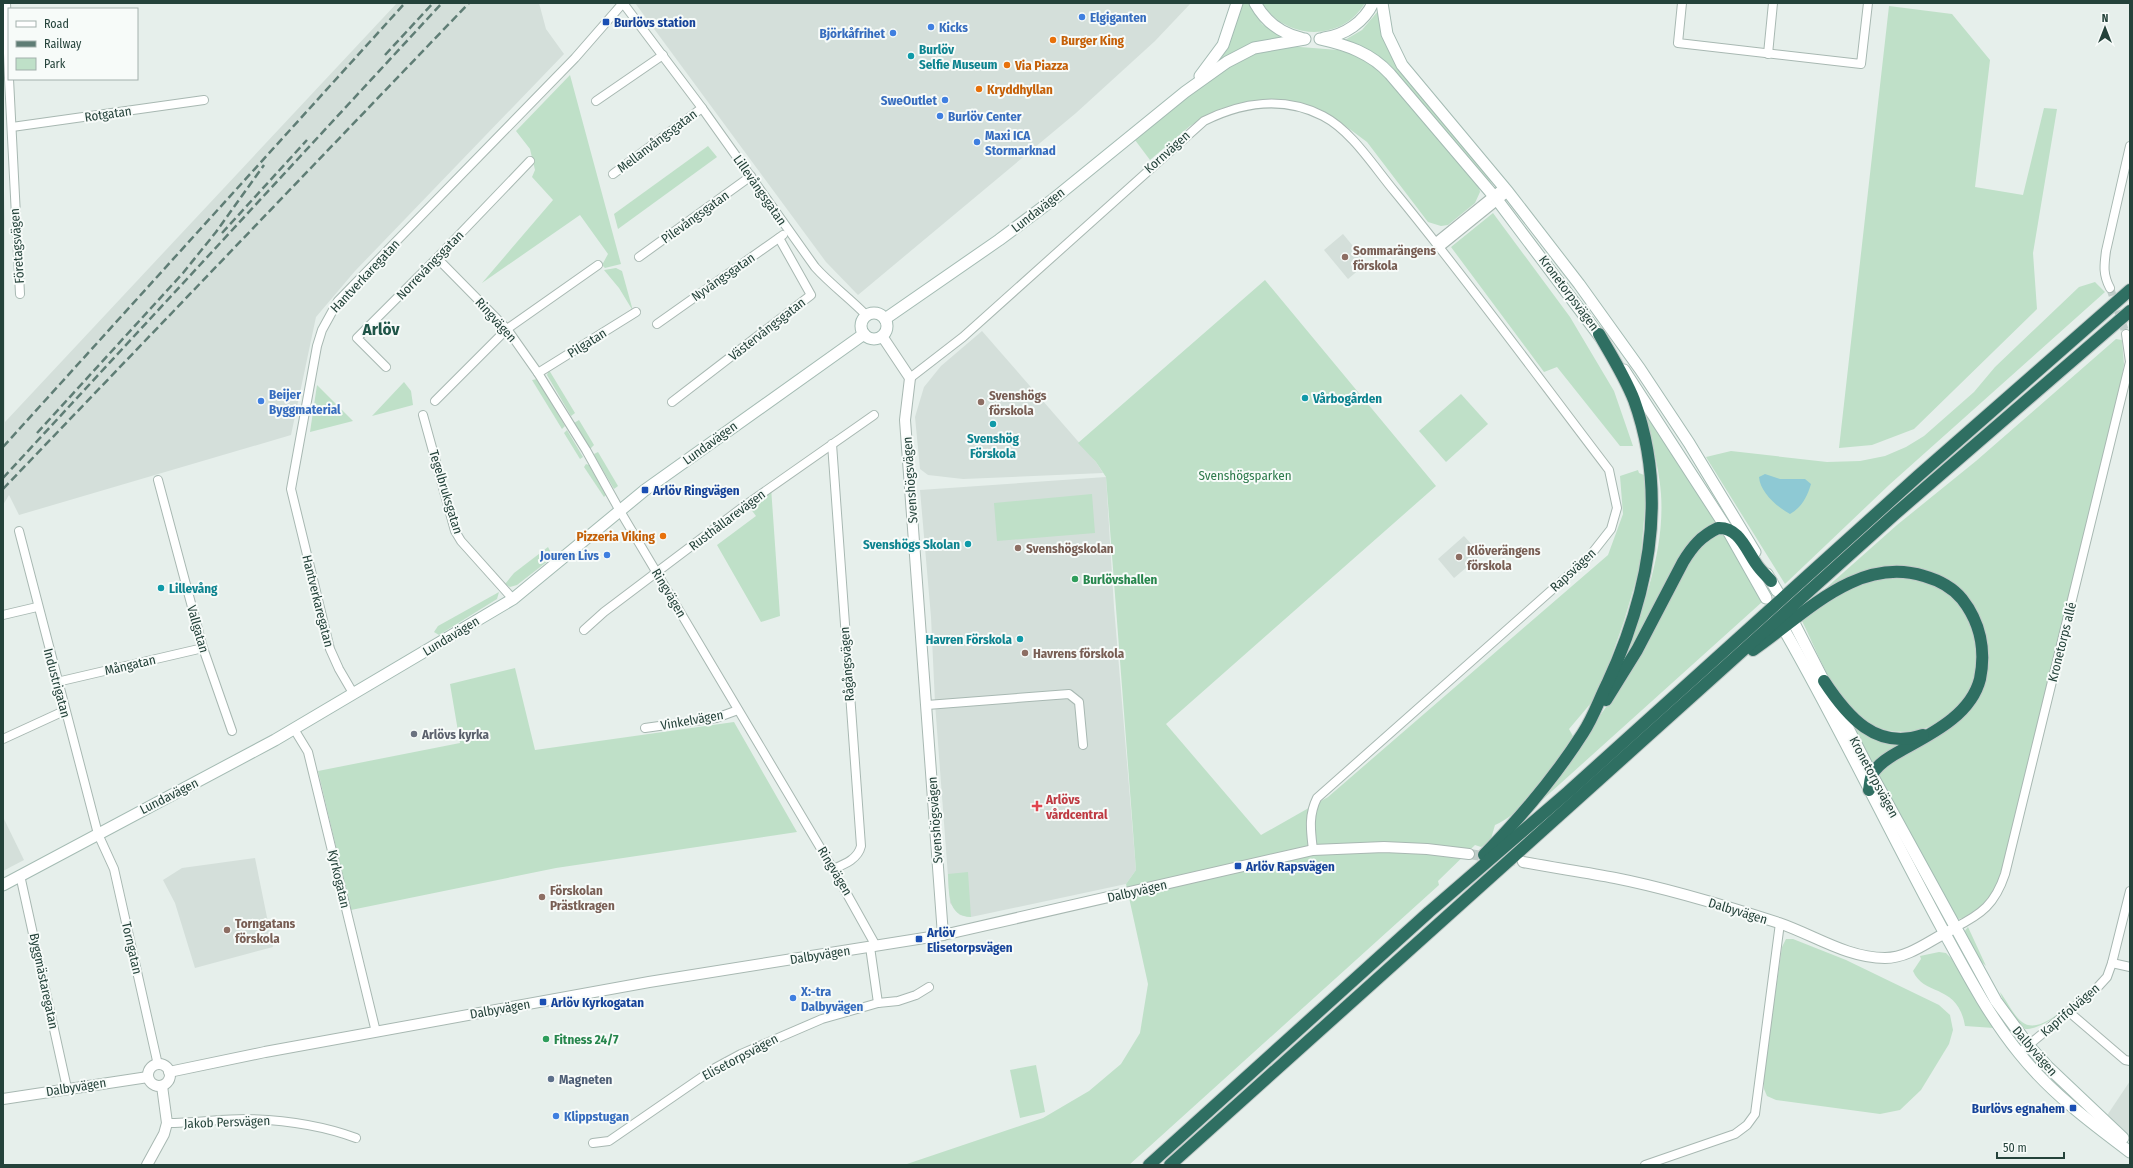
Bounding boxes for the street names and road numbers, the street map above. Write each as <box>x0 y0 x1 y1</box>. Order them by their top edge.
street label: Rotgatan <box>83 103 133 125</box>
street label: Mellanvångsgatan <box>614 106 700 176</box>
street label: Kornvägen <box>1141 128 1193 176</box>
street label: Lillevångsgatan <box>730 152 790 228</box>
street label: Lundavägen <box>1008 185 1068 235</box>
street label: Pilevångsgatan <box>658 187 732 247</box>
street label: Företagsvägen <box>7 208 27 284</box>
street label: Norrevångsgatan <box>393 227 467 303</box>
street label: Hantverkaregatan <box>327 236 403 316</box>
street label: Nyvångsgatan <box>689 250 757 304</box>
street label: Kronetorpsvägen <box>1536 253 1602 333</box>
street label: Västervångsgatan <box>726 294 808 364</box>
street label: Ringvägen <box>472 295 520 345</box>
street label: Pilgatan <box>565 325 609 361</box>
street label: Lundavägen <box>680 418 740 468</box>
street label: Svenshögsvägen <box>899 436 921 524</box>
street label: Tegelbruksgatan <box>426 448 466 536</box>
street label: Rusthållarevägen <box>686 486 768 554</box>
street label: Rapsvägen <box>1547 545 1599 595</box>
street label: Hantverkaregatan <box>299 553 337 649</box>
street label: Ringvägen <box>649 566 689 620</box>
street label: Kronetorps allé <box>2045 601 2079 683</box>
street label: Vallgatan <box>184 603 212 655</box>
street label: Lundavägen <box>420 613 482 659</box>
street label: Rågångsvägen <box>837 626 857 702</box>
street label: Industrigatan <box>41 647 73 719</box>
street label: Mångatan <box>103 652 157 678</box>
street label: Vinkelvägen <box>659 707 725 733</box>
street label: Kronetorpsvägen <box>1846 734 1902 820</box>
street label: Lundavägen <box>137 775 201 817</box>
street label: Svenshögsvägen <box>924 776 946 864</box>
street label: Ringvägen <box>815 844 855 898</box>
street label: Kyrkogatan <box>325 848 353 910</box>
street label: Dalbyvägen <box>1106 877 1168 905</box>
street label: Dalbyvägen <box>1707 895 1769 927</box>
street label: Torngatan <box>119 920 145 976</box>
street label: Byggmästaregatan <box>27 932 61 1030</box>
street label: Dalbyvägen <box>789 943 851 967</box>
street label: Kaprifolvägen <box>2038 980 2102 1040</box>
street label: Dalbyvägen <box>469 996 531 1022</box>
street label: Dalbyvägen <box>2009 1023 2061 1079</box>
street label: Elisetorpsvägen <box>700 1031 780 1083</box>
street label: Dalbyvägen <box>45 1075 107 1099</box>
street label: Jakob Persvägen <box>184 1113 270 1131</box>

